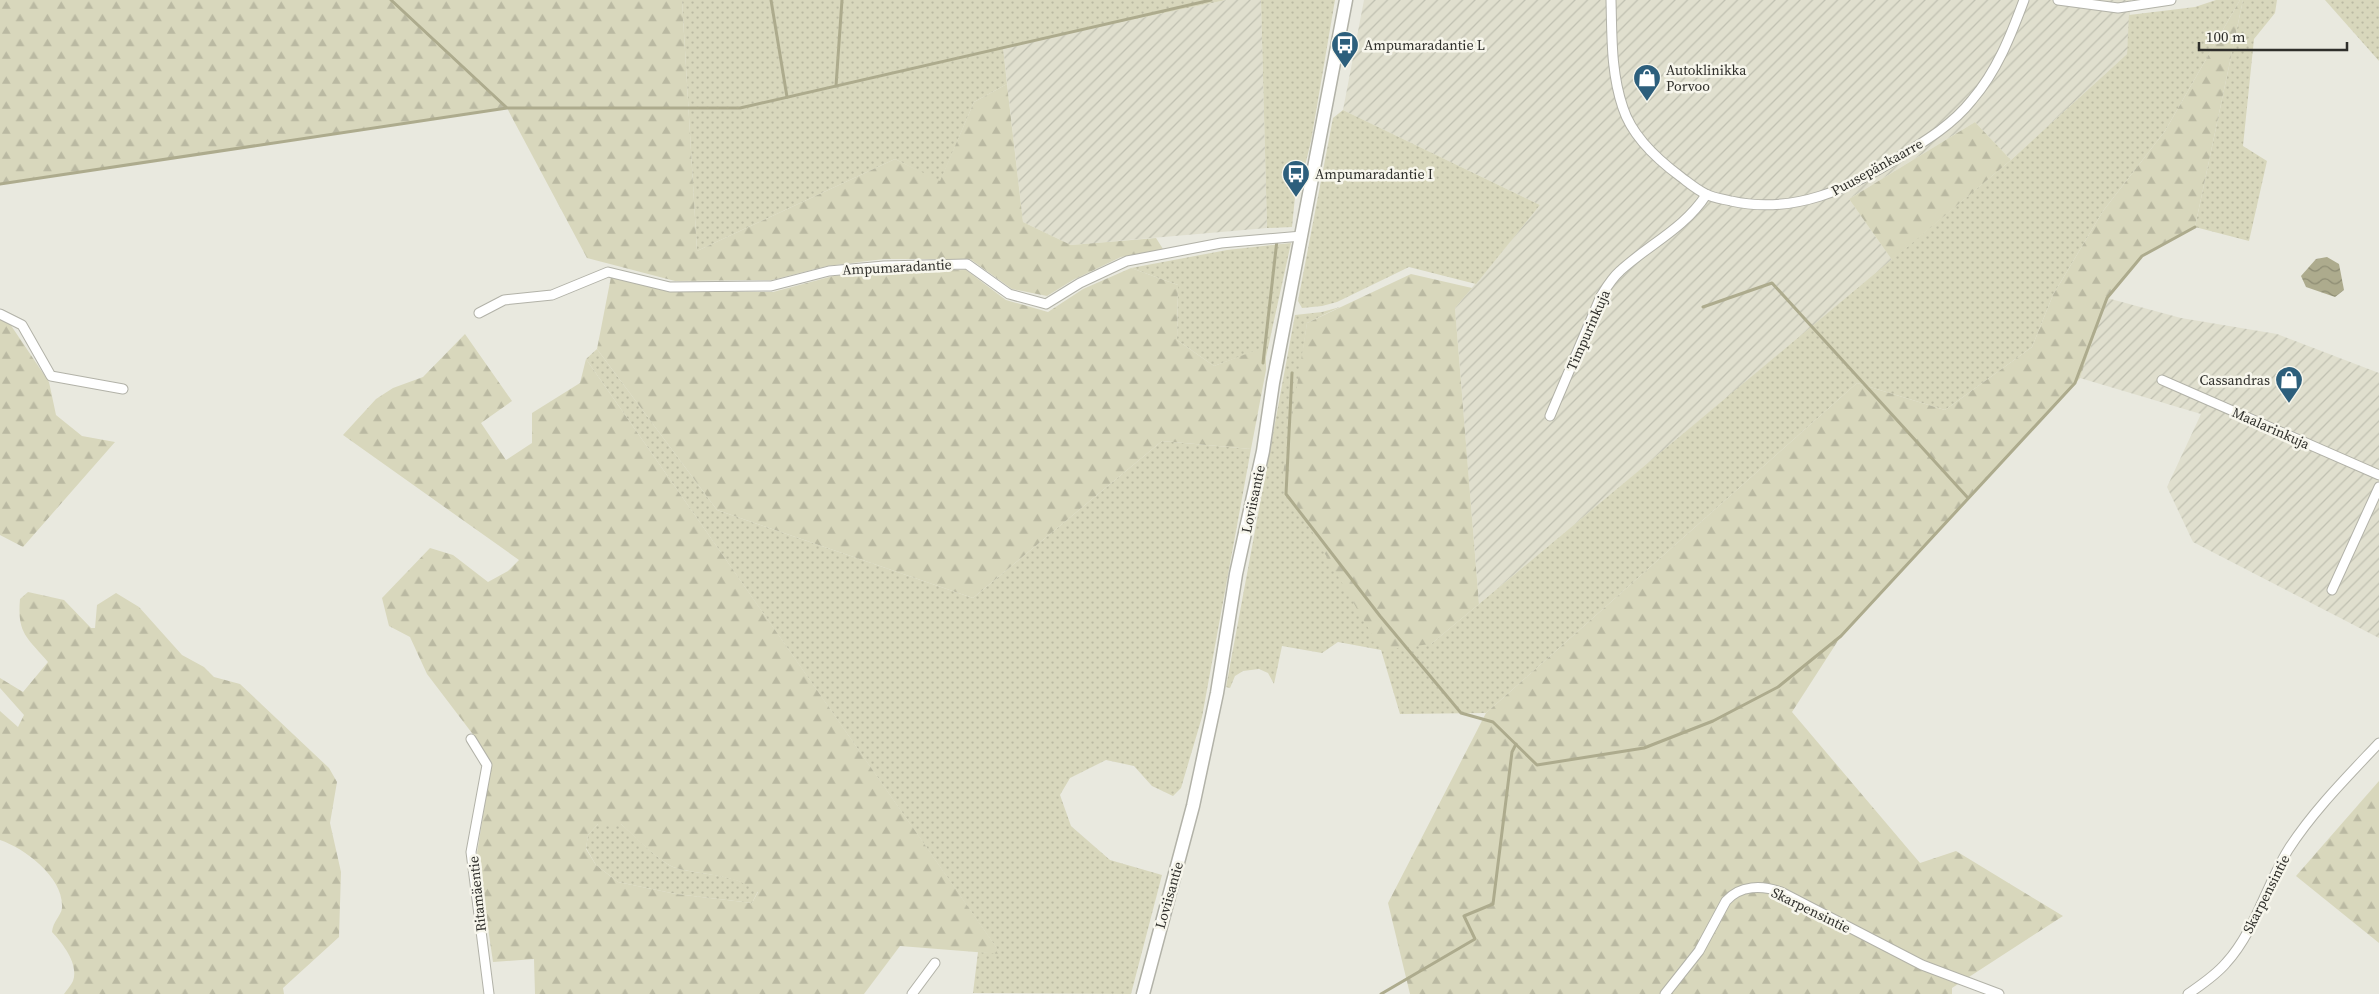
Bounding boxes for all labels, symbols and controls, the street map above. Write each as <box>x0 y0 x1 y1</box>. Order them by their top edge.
scale bar <box>2199 20 2346 52</box>
text: 100 m <box>2206 26 2246 47</box>
bus stop icon: Ampumaradantie L <box>1330 30 1360 69</box>
place label: Ampumaradantie L <box>1364 35 1485 55</box>
place label: Autoklinikka Porvoo <box>1666 60 1747 96</box>
shop icon: Autoklinikka Porvoo <box>1632 63 1662 102</box>
street label: Puusepänkaarre <box>1828 134 1926 200</box>
bus stop icon: Ampumaradantie I <box>1281 159 1311 198</box>
place label: Ampumaradantie I <box>1315 164 1433 184</box>
street label: Ampumaradantie <box>842 254 952 280</box>
street label: Timpurinkuja <box>1561 286 1615 374</box>
shop icon: Cassandras <box>2274 365 2304 404</box>
place label: Cassandras <box>2199 370 2270 390</box>
street label: Maalarinkuja <box>2229 402 2314 454</box>
street label: Loviisantie <box>1236 463 1270 535</box>
street label: Skarpensintie <box>2238 851 2294 937</box>
street label: Ritamäentie <box>463 855 491 933</box>
street label: Loviisantie <box>1150 859 1188 931</box>
street label: Skarpensintie <box>1768 882 1854 938</box>

